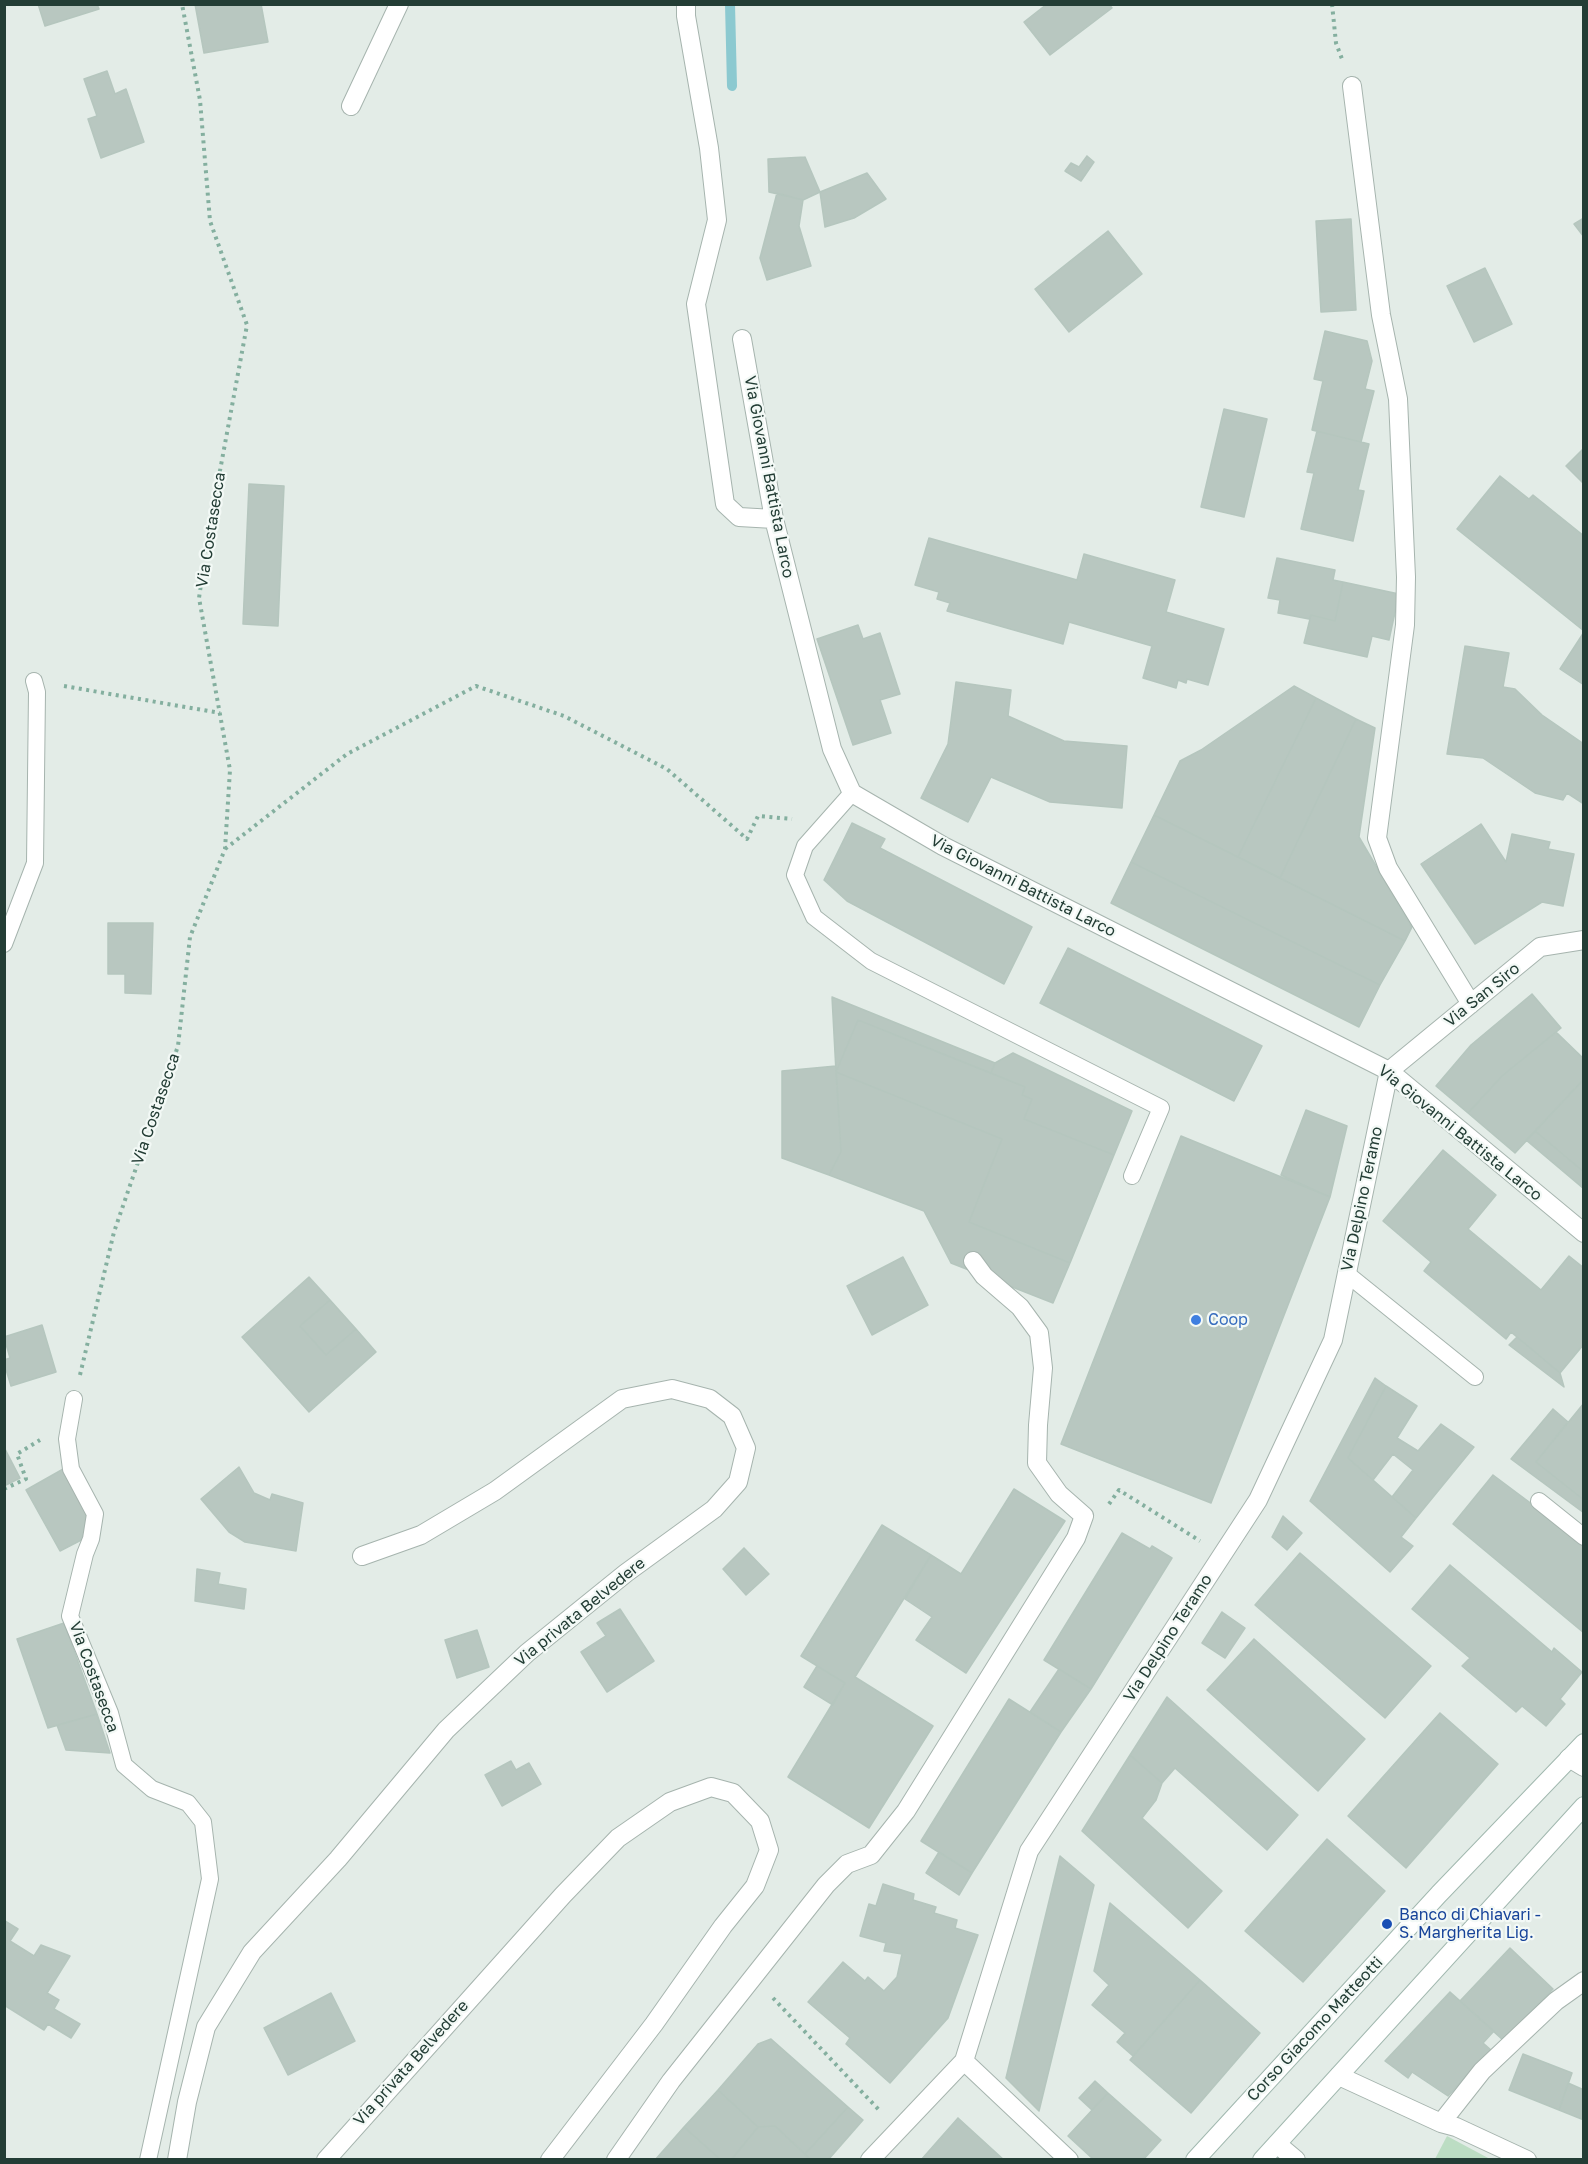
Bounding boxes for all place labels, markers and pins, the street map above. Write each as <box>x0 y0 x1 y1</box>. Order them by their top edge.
place label: Coop <box>1208 1310 1248 1330</box>
marker: Coop <box>1189 1313 1203 1327</box>
place label: Banco di Chiavari - S. Margherita Lig. <box>1399 1905 1541 1943</box>
marker: Banco di Chiavari - S. Margherita Lig. <box>1380 1917 1394 1931</box>

